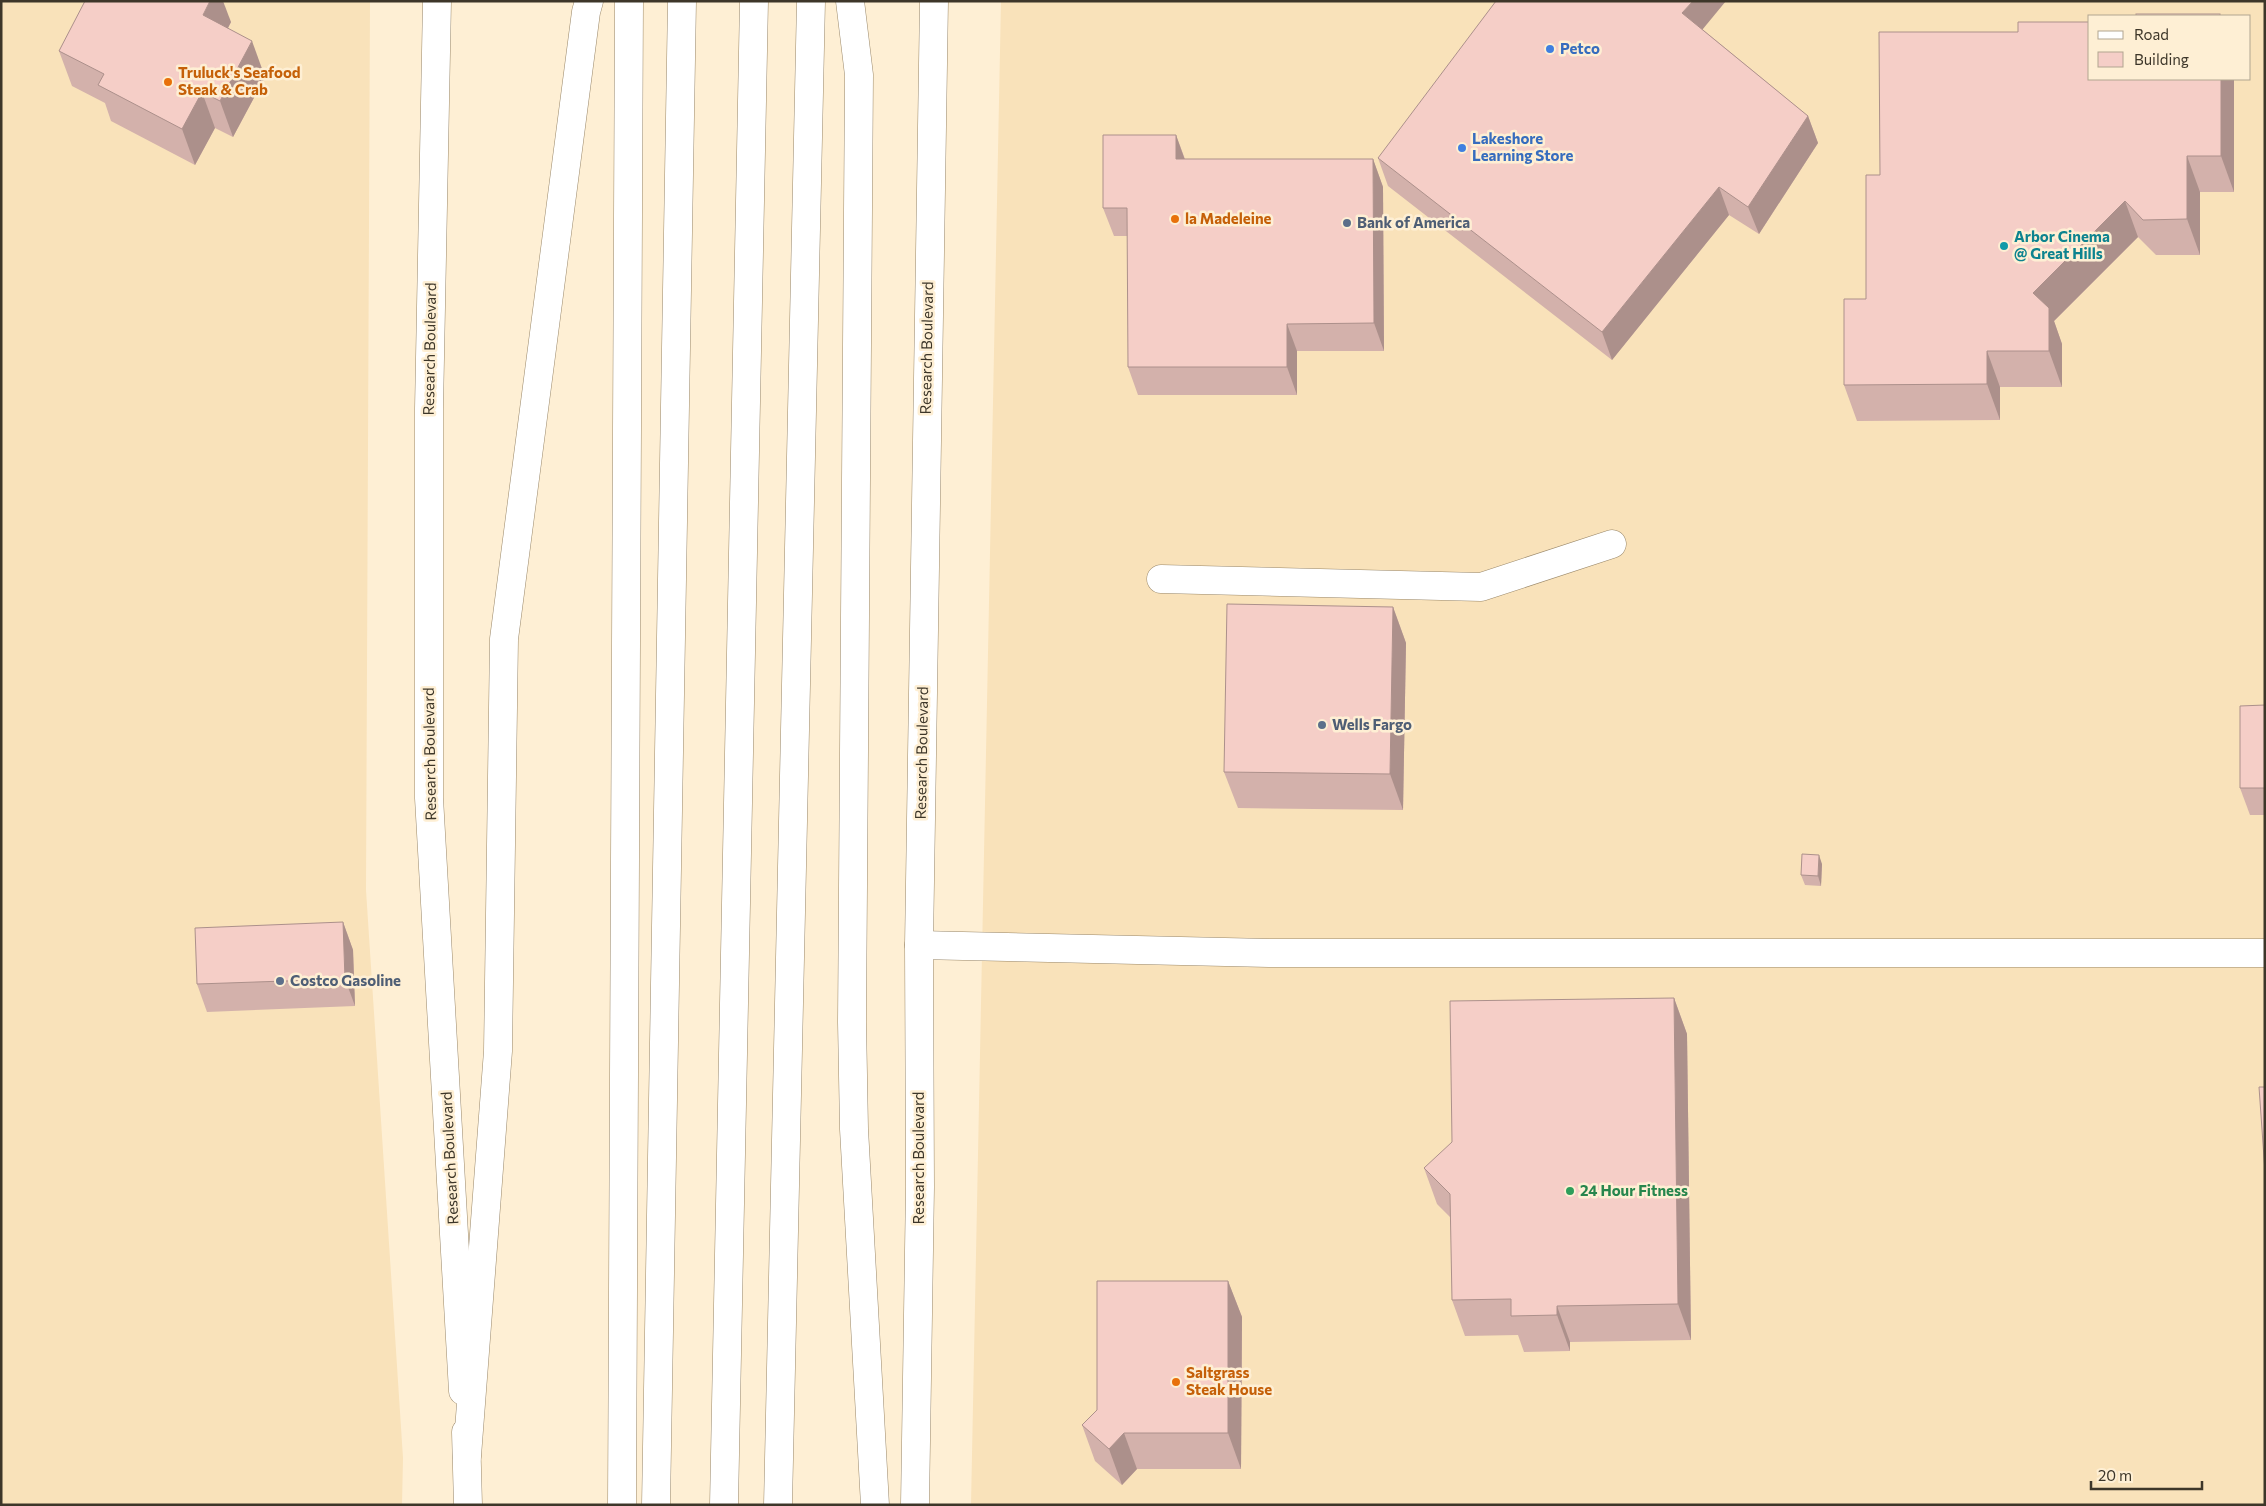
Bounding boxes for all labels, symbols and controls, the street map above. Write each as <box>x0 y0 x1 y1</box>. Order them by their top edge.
legend <box>2088 15 2251 80</box>
text: Road <box>2134 25 2169 43</box>
place label: Petco <box>1560 39 1600 57</box>
marker: Petco <box>1544 43 1556 55</box>
text: Building <box>2134 50 2189 68</box>
place label: Truluck's Seafood Steak & Crab <box>178 63 301 98</box>
marker: Truluck's Seafood Steak & Crab <box>162 76 174 88</box>
place label: Lakeshore Learning Store <box>1472 129 1573 164</box>
marker: Lakeshore Learning Store <box>1456 142 1468 154</box>
place label: la Madeleine <box>1185 209 1272 227</box>
marker: la Madeleine <box>1169 213 1181 225</box>
place label: Bank of America <box>1357 213 1470 231</box>
marker: Bank of America <box>1341 217 1353 229</box>
place label: Arbor Cinema @ Great Hills <box>2014 227 2110 262</box>
marker: Arbor Cinema @ Great Hills <box>1998 240 2010 252</box>
street label: Research Boulevard <box>916 281 936 415</box>
street label: Research Boulevard <box>419 282 439 416</box>
street label: Research Boulevard <box>911 686 931 820</box>
street label: Research Boulevard <box>419 687 439 821</box>
place label: Wells Fargo <box>1332 715 1412 733</box>
marker: Wells Fargo <box>1316 719 1328 731</box>
place label: Costco Gasoline <box>290 971 401 989</box>
marker: Costco Gasoline <box>274 975 286 987</box>
street label: Research Boulevard <box>437 1091 461 1225</box>
street label: Research Boulevard <box>909 1091 927 1225</box>
place label: 24 Hour Fitness <box>1580 1181 1688 1199</box>
marker: 24 Hour Fitness <box>1564 1185 1576 1197</box>
place label: Saltgrass Steak House <box>1186 1363 1272 1398</box>
marker: Saltgrass Steak House <box>1170 1376 1182 1388</box>
scale bar <box>2091 1458 2202 1490</box>
text: 20 m <box>2098 1466 2132 1484</box>

